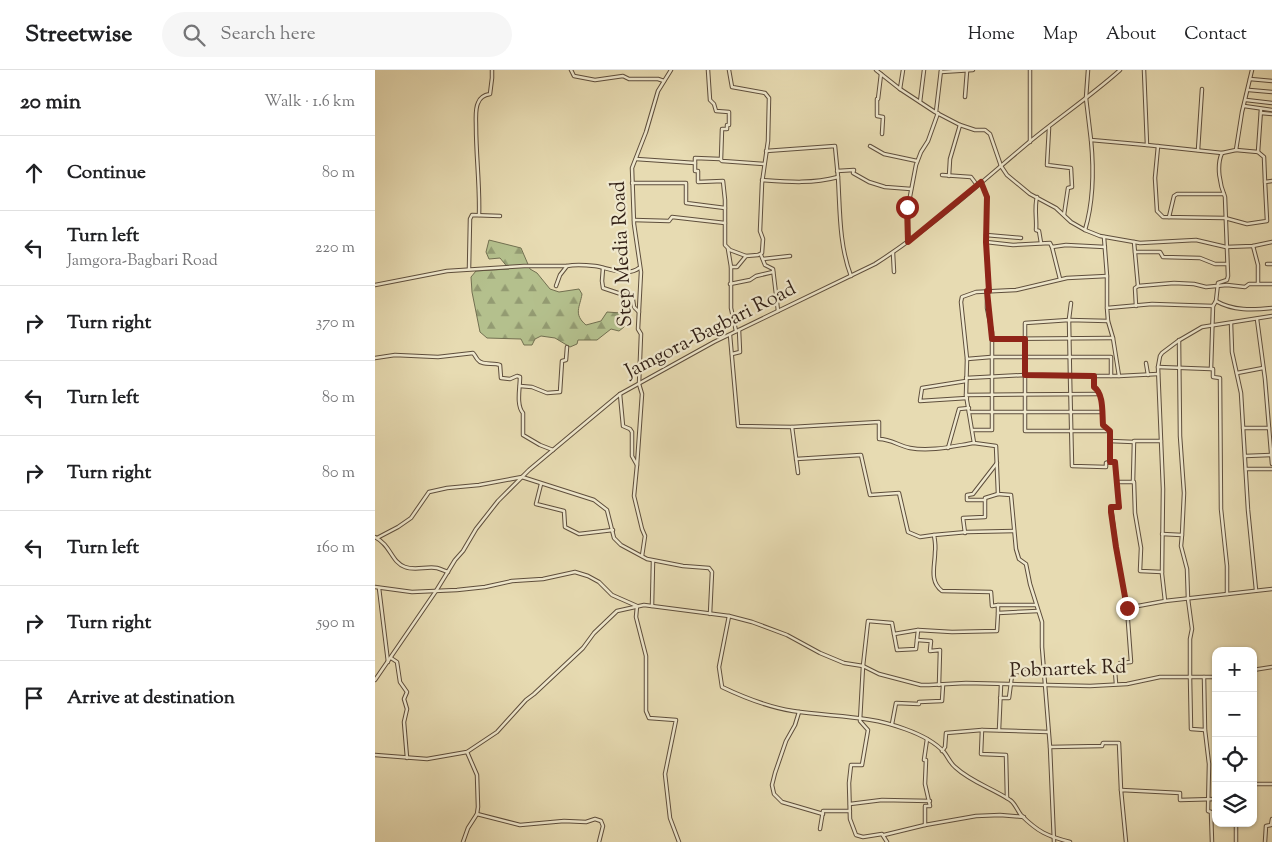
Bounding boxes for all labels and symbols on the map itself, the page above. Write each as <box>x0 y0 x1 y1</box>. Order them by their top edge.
street label: Step Media Road <box>605 180 641 328</box>
route start <box>896 196 919 219</box>
street label: Jamgora-Bagbari Road <box>620 275 802 387</box>
route end <box>1116 597 1139 620</box>
street label: Pobnartek Rd <box>1009 653 1127 687</box>

